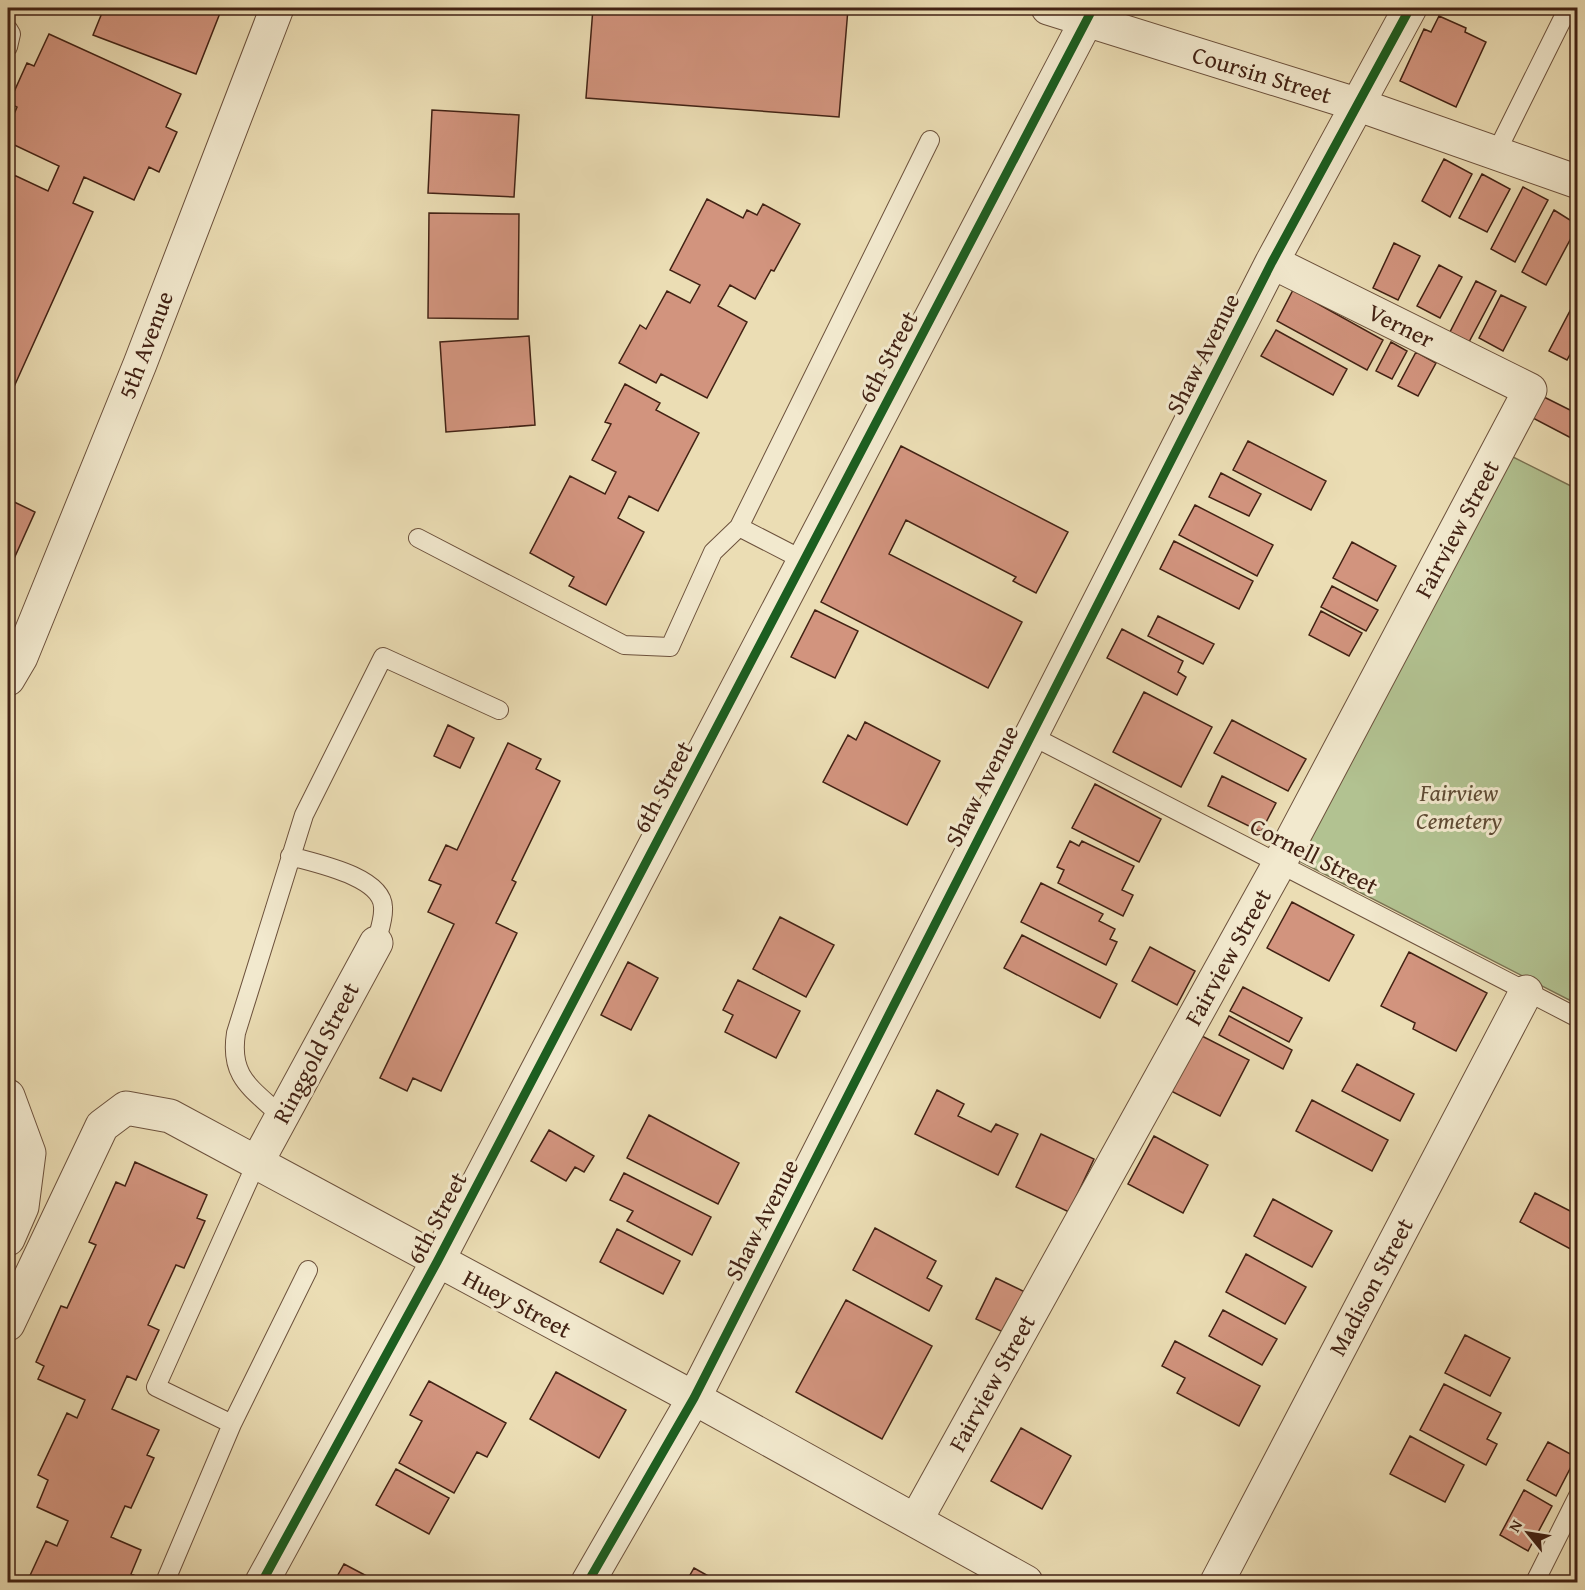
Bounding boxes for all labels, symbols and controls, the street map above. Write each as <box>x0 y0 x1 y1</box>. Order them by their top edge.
street label: Coursin Street <box>1188 37 1337 112</box>
street label: 5th Avenue <box>109 286 182 404</box>
street label: Shaw Avenue <box>1157 287 1248 421</box>
street label: Verner <box>1362 294 1440 357</box>
street label: 6th Street <box>849 304 927 409</box>
street label: Fairview Street <box>1405 453 1508 604</box>
street label: Shaw Avenue <box>936 719 1027 853</box>
street label: 6th Street <box>624 734 702 839</box>
park label: Fairview Cemetery <box>1416 775 1502 838</box>
street label: Cornell Street <box>1244 808 1385 903</box>
street label: Fairview Street <box>1175 881 1280 1032</box>
street label: Ringgold Street <box>264 975 368 1130</box>
street label: Shaw Avenue <box>716 1153 807 1287</box>
street label: 6th Street <box>398 1165 476 1270</box>
street label: Madison Street <box>1319 1211 1422 1362</box>
street label: Huey Street <box>457 1260 578 1347</box>
street label: Fairview Street <box>939 1307 1044 1458</box>
north arrow <box>1498 1503 1558 1563</box>
text: N <box>1502 1515 1528 1536</box>

